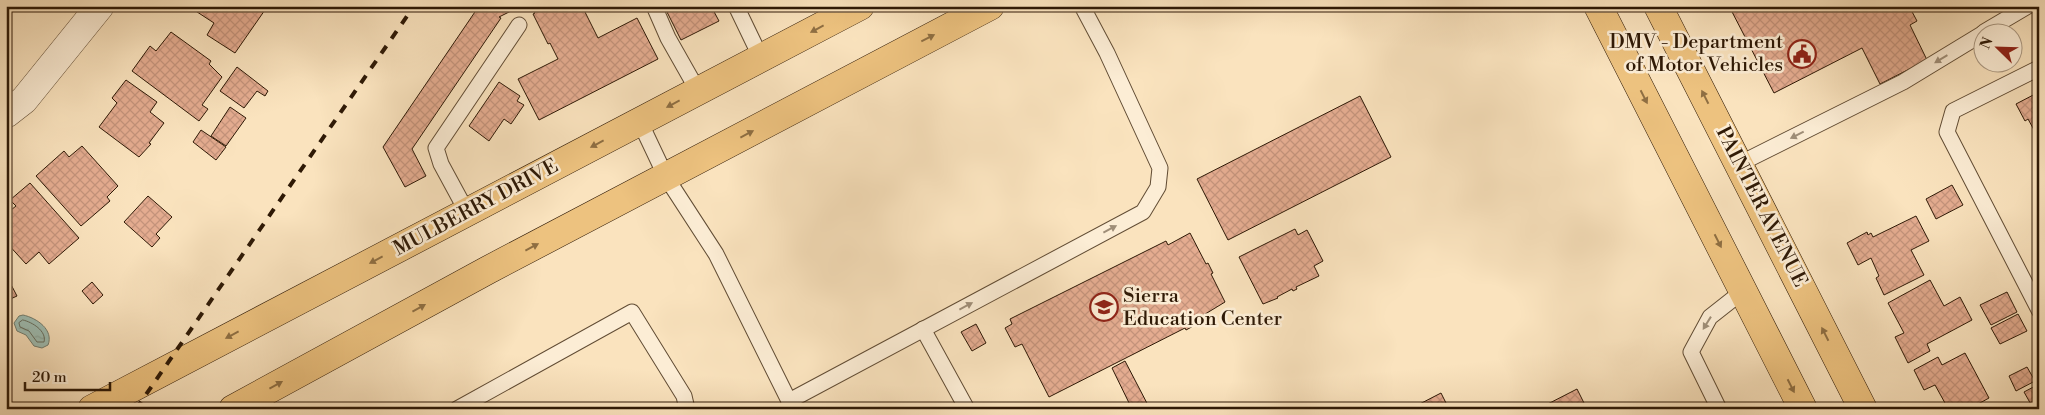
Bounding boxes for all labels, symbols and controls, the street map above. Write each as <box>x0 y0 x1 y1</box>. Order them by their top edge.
north arrow <box>1972 22 2022 72</box>
one-way arrow <box>810 25 824 33</box>
place label: DMV - Department of Motor Vehicles <box>1609 30 1783 78</box>
one-way arrow <box>921 34 936 42</box>
text: N <box>1977 35 1997 52</box>
public building icon: DMV - Department of Motor Vehicles <box>1787 39 1817 69</box>
one-way arrow <box>1934 54 1947 63</box>
one-way arrow <box>1640 89 1648 104</box>
one-way arrow <box>1701 90 1709 104</box>
one-way arrow <box>667 100 680 109</box>
street label: PAINTER AVENUE <box>1710 123 1812 291</box>
one-way arrow <box>740 130 754 138</box>
one-way arrow <box>1790 131 1805 139</box>
one-way arrow <box>590 140 604 149</box>
street label: MULBERRY DRIVE <box>389 154 563 262</box>
one-way arrow <box>1102 225 1117 233</box>
one-way arrow <box>1714 234 1722 249</box>
one-way arrow <box>524 243 539 251</box>
one-way arrow <box>368 256 383 264</box>
place label: Sierra Education Center <box>1123 284 1283 332</box>
school or university icon: Sierra Education Center <box>1089 292 1119 322</box>
one-way arrow <box>959 302 974 310</box>
one-way arrow <box>412 304 426 312</box>
one-way arrow <box>1702 317 1712 330</box>
one-way arrow <box>1821 327 1829 341</box>
one-way arrow <box>225 331 238 340</box>
scale bar <box>25 360 110 392</box>
text: 20 m <box>32 368 67 387</box>
one-way arrow <box>1787 379 1795 393</box>
one-way arrow <box>269 381 283 390</box>

